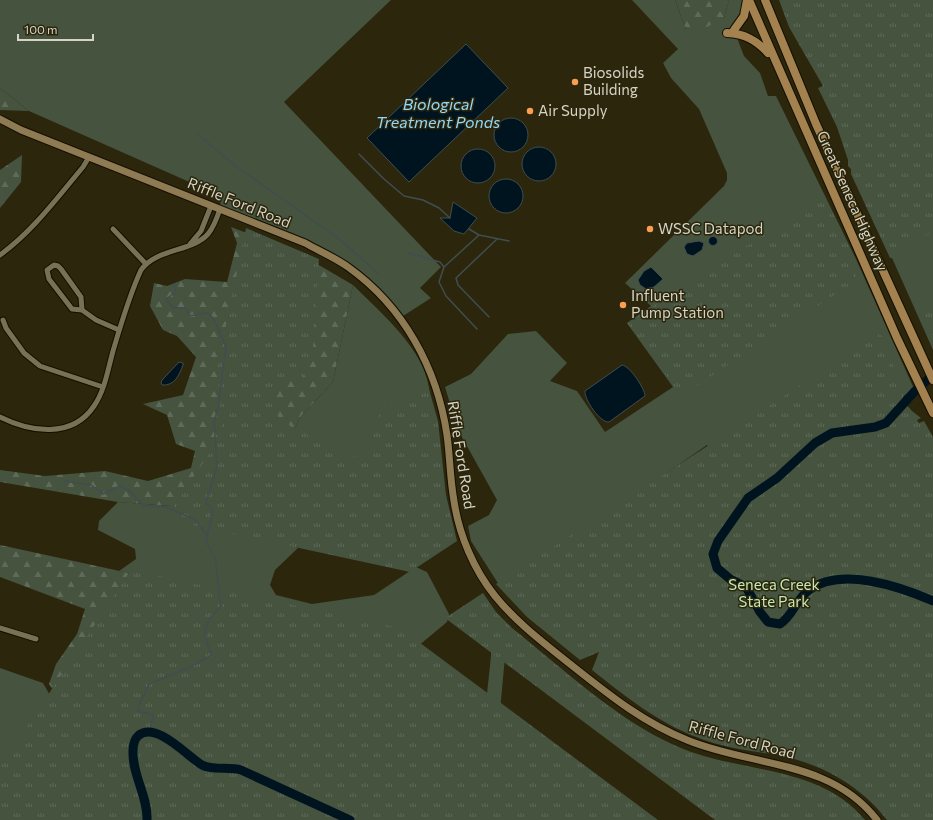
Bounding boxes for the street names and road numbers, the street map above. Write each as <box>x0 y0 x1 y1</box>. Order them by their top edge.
street label: Great Seneca Highway <box>814 128 892 274</box>
street label: Riffle Ford Road <box>185 173 294 231</box>
street label: Riffle Ford Road <box>445 399 479 510</box>
street label: Riffle Ford Road <box>687 716 798 762</box>

